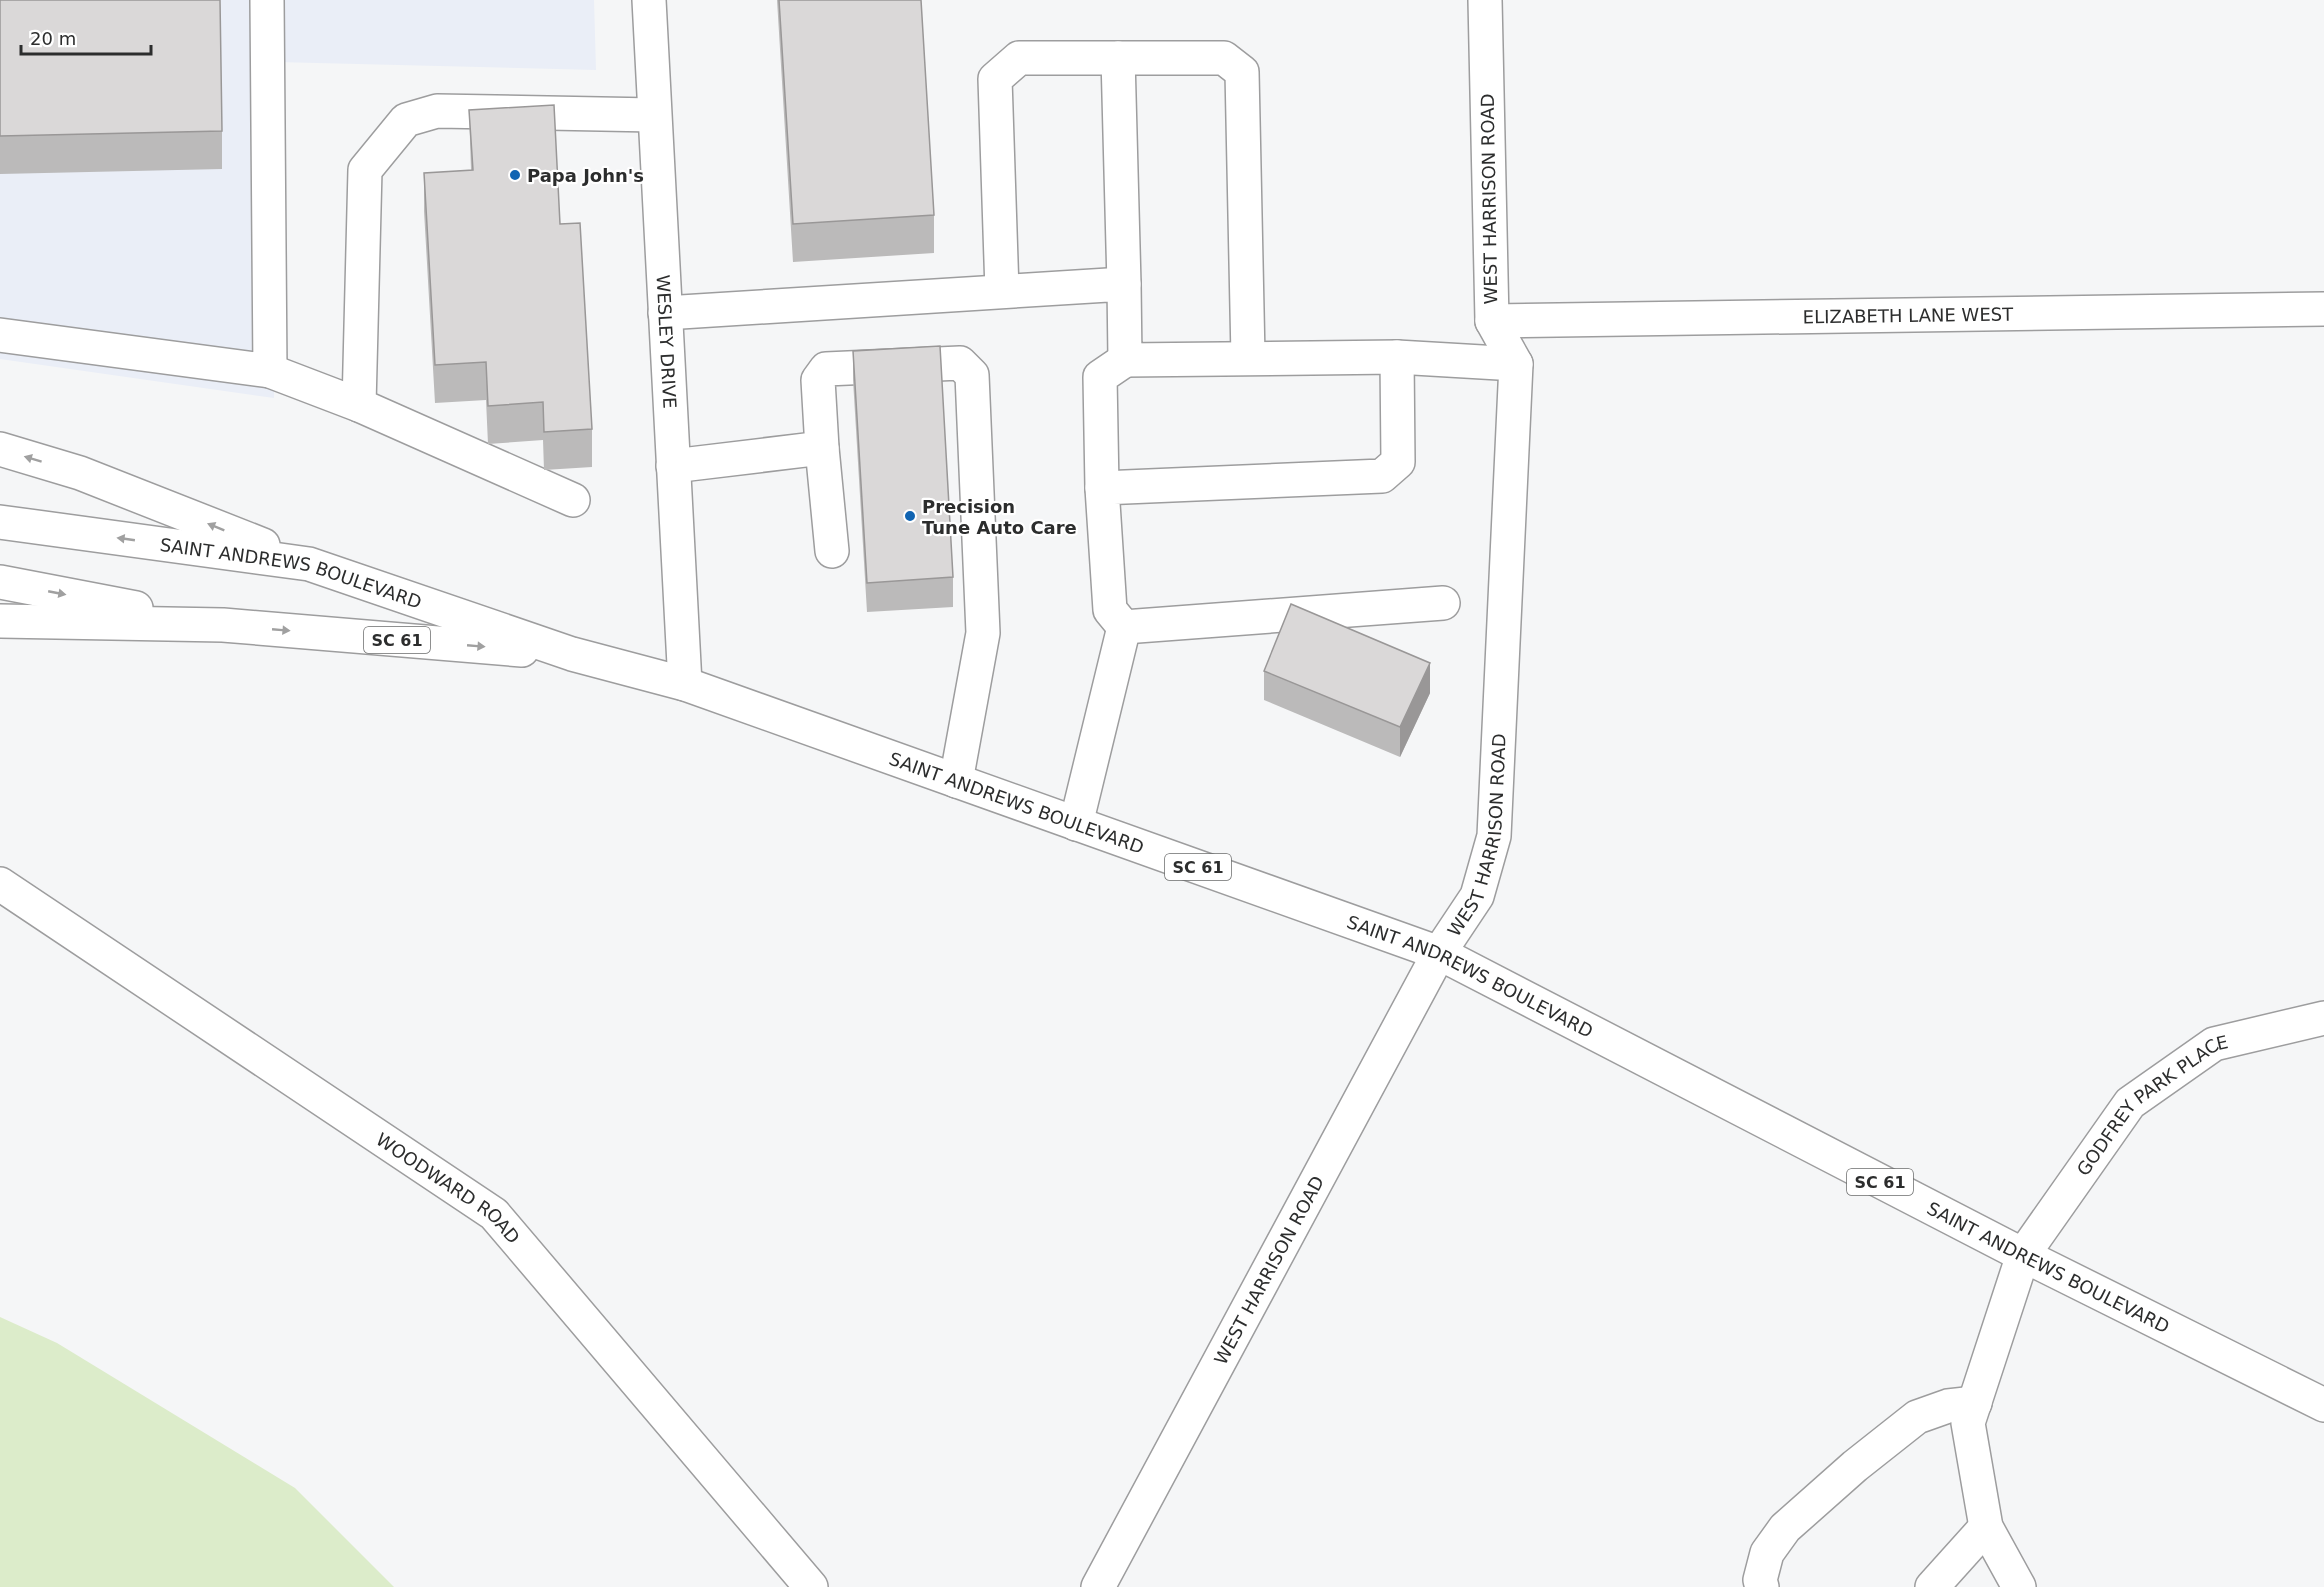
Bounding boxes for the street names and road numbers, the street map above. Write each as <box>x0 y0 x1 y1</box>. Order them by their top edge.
street label: WEST HARRISON ROAD <box>1477 93 1501 305</box>
street label: WESLEY DRIVE <box>653 274 681 409</box>
street label: ELIZABETH LANE WEST <box>1803 303 2014 327</box>
street label: SAINT ANDREWS BOULEVARD <box>159 533 425 612</box>
road number: SC 61 <box>364 627 430 653</box>
street label: WEST HARRISON ROAD <box>1443 733 1509 940</box>
street label: SAINT ANDREWS BOULEVARD <box>887 747 1147 857</box>
road number: SC 61 <box>1165 854 1231 880</box>
street label: SAINT ANDREWS BOULEVARD <box>1344 911 1597 1041</box>
street label: GODFREY PARK PLACE <box>2072 1031 2230 1179</box>
street label: WOODWARD ROAD <box>373 1128 525 1247</box>
road number: SC 61 <box>1847 1169 1913 1195</box>
street label: WEST HARRISON ROAD <box>1209 1172 1328 1368</box>
street label: SAINT ANDREWS BOULEVARD <box>1924 1197 2173 1337</box>

